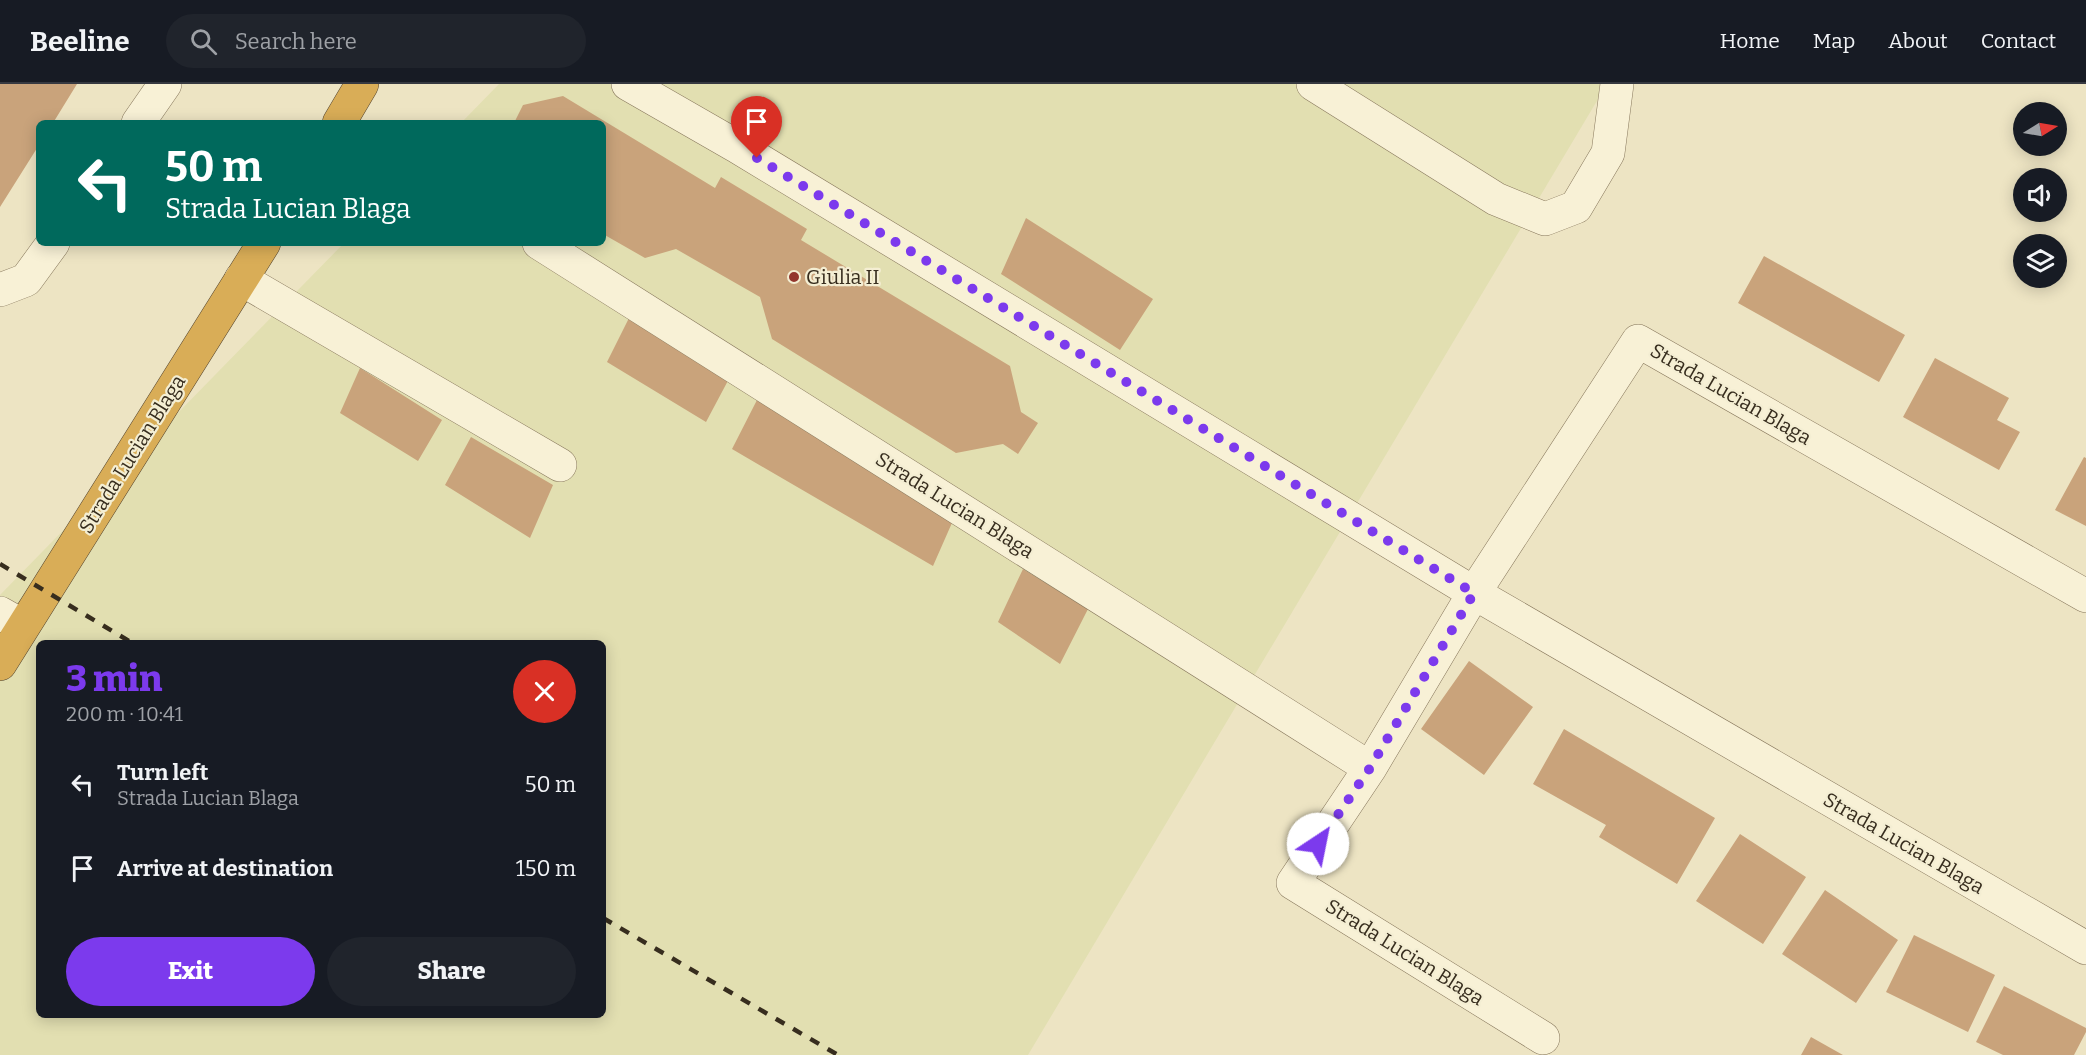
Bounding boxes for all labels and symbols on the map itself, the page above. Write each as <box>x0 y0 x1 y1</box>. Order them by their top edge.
pin <box>731 96 782 158</box>
north arrow <box>2013 102 2067 156</box>
place label: Giulia II <box>806 265 880 289</box>
marker: Giulia II <box>787 270 801 284</box>
street label: Strada Lucian Blaga <box>1646 338 1816 450</box>
street label: Strada Lucian Blaga <box>74 370 190 538</box>
street label: Strada Lucian Blaga <box>871 447 1039 563</box>
street label: Strada Lucian Blaga <box>1819 787 1989 899</box>
position arrow <box>1286 812 1350 876</box>
street label: Strada Lucian Blaga <box>1321 894 1489 1010</box>

